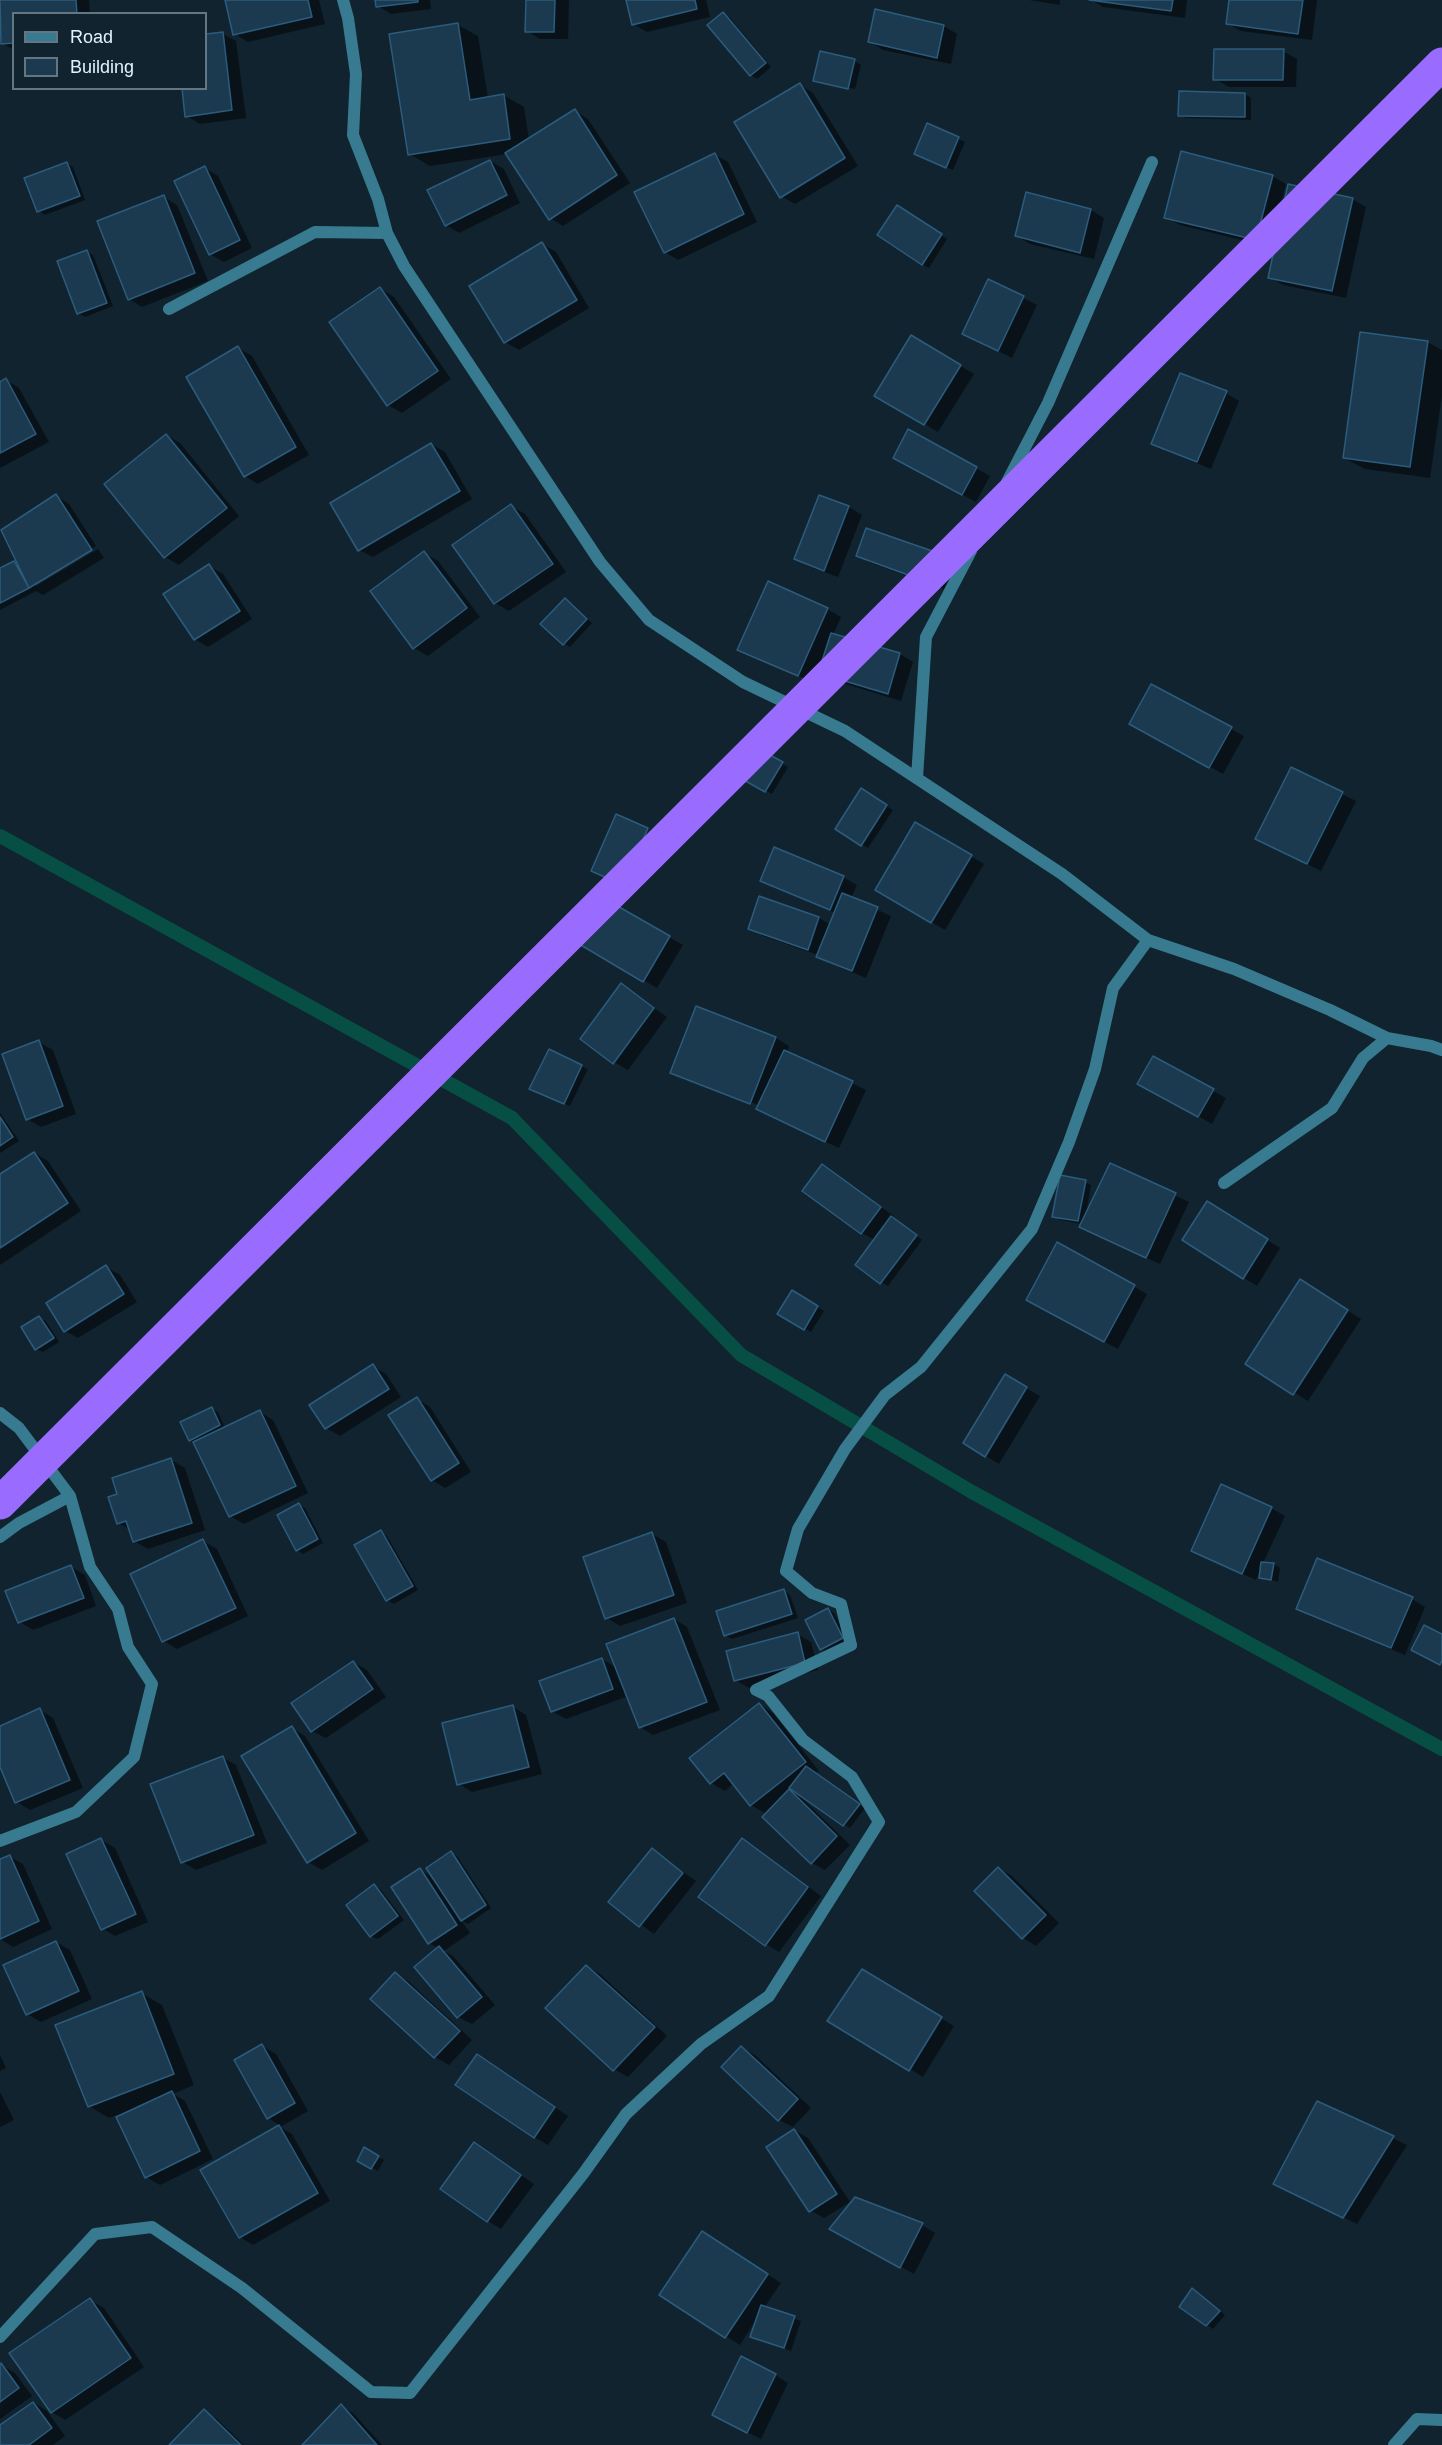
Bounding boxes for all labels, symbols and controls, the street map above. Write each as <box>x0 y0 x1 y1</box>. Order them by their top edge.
legend <box>12 12 207 90</box>
text: Road <box>70 27 113 47</box>
text: Building <box>70 57 134 77</box>

